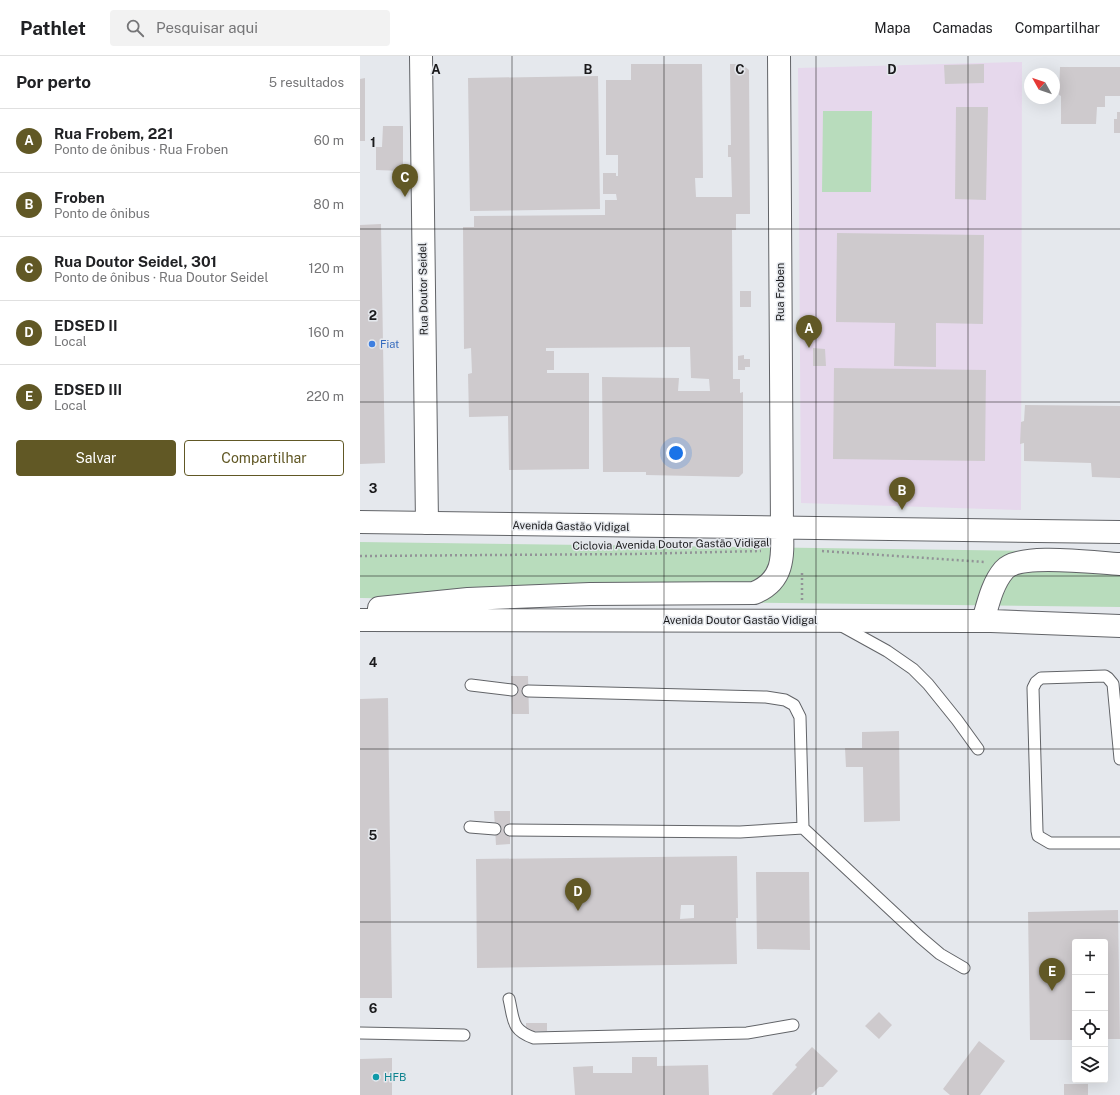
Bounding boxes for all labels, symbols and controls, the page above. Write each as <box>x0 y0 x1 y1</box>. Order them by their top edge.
search box <box>110 10 390 46</box>
text: Pathlet <box>20 17 86 39</box>
icon: search <box>124 17 146 39</box>
text: Pesquisar aqui <box>156 19 258 36</box>
text: Mapa <box>874 20 910 36</box>
text: Camadas <box>932 20 993 36</box>
text: Compartilhar <box>1015 20 1100 36</box>
text: A <box>431 62 441 77</box>
text: B <box>584 62 593 77</box>
text: C <box>735 62 745 77</box>
text: D <box>887 62 897 77</box>
north arrow <box>1024 68 1060 104</box>
text: Por perto <box>16 72 91 92</box>
text: 5 resultados <box>269 75 344 90</box>
text: Rua Frobem, 221 <box>54 125 173 142</box>
text: A <box>24 133 34 148</box>
text: 60 m <box>314 133 344 148</box>
text: 1 <box>370 135 376 150</box>
text: Ponto de ônibus · Rua Froben <box>54 142 228 157</box>
pin: C <box>392 164 418 197</box>
text: Froben <box>54 189 105 206</box>
text: B <box>25 197 33 212</box>
text: 80 m <box>313 197 344 212</box>
text: Ponto de ônibus <box>54 206 150 221</box>
street label: Rua Doutor Seidel <box>416 243 430 335</box>
text: Rua Doutor Seidel, 301 <box>54 253 217 270</box>
text: C <box>24 261 34 276</box>
text: 120 m <box>309 261 344 276</box>
street label: Rua Froben <box>774 263 786 321</box>
text: Ponto de ônibus · Rua Doutor Seidel <box>54 270 268 285</box>
text: 2 <box>369 308 377 323</box>
pin: A <box>796 315 822 348</box>
text: EDSED II <box>54 317 118 334</box>
text: D <box>24 325 34 340</box>
text: 160 m <box>308 325 344 340</box>
text: Local <box>54 334 87 349</box>
place label: Fiat <box>380 338 399 350</box>
marker: Fiat <box>367 339 377 349</box>
text: EDSED III <box>54 381 122 398</box>
text: E <box>25 389 33 404</box>
text: 220 m <box>306 389 344 404</box>
text: Local <box>54 398 87 413</box>
button: Salvar <box>16 440 176 476</box>
button: Compartilhar <box>184 440 344 476</box>
your location <box>666 443 686 463</box>
pin: B <box>889 477 915 510</box>
text: 3 <box>369 481 378 496</box>
street label: Avenida Gastão Vidigal <box>512 519 630 533</box>
street label: Ciclovia Avenida Doutor Gastão Vidigal <box>572 536 770 552</box>
street label: Avenida Doutor Gastão Vidigal <box>663 614 817 626</box>
text: 4 <box>369 655 378 670</box>
text: 5 <box>369 828 378 843</box>
pin: D <box>565 878 591 911</box>
map controls <box>1072 939 1108 1083</box>
button: + <box>1072 939 1108 975</box>
pin: E <box>1039 958 1065 991</box>
button: − <box>1072 975 1108 1011</box>
text: 6 <box>369 1001 378 1016</box>
button: locate <box>1072 1011 1108 1047</box>
button: layers <box>1072 1047 1108 1083</box>
place label: HFB <box>384 1071 406 1083</box>
marker: HFB <box>371 1072 381 1082</box>

